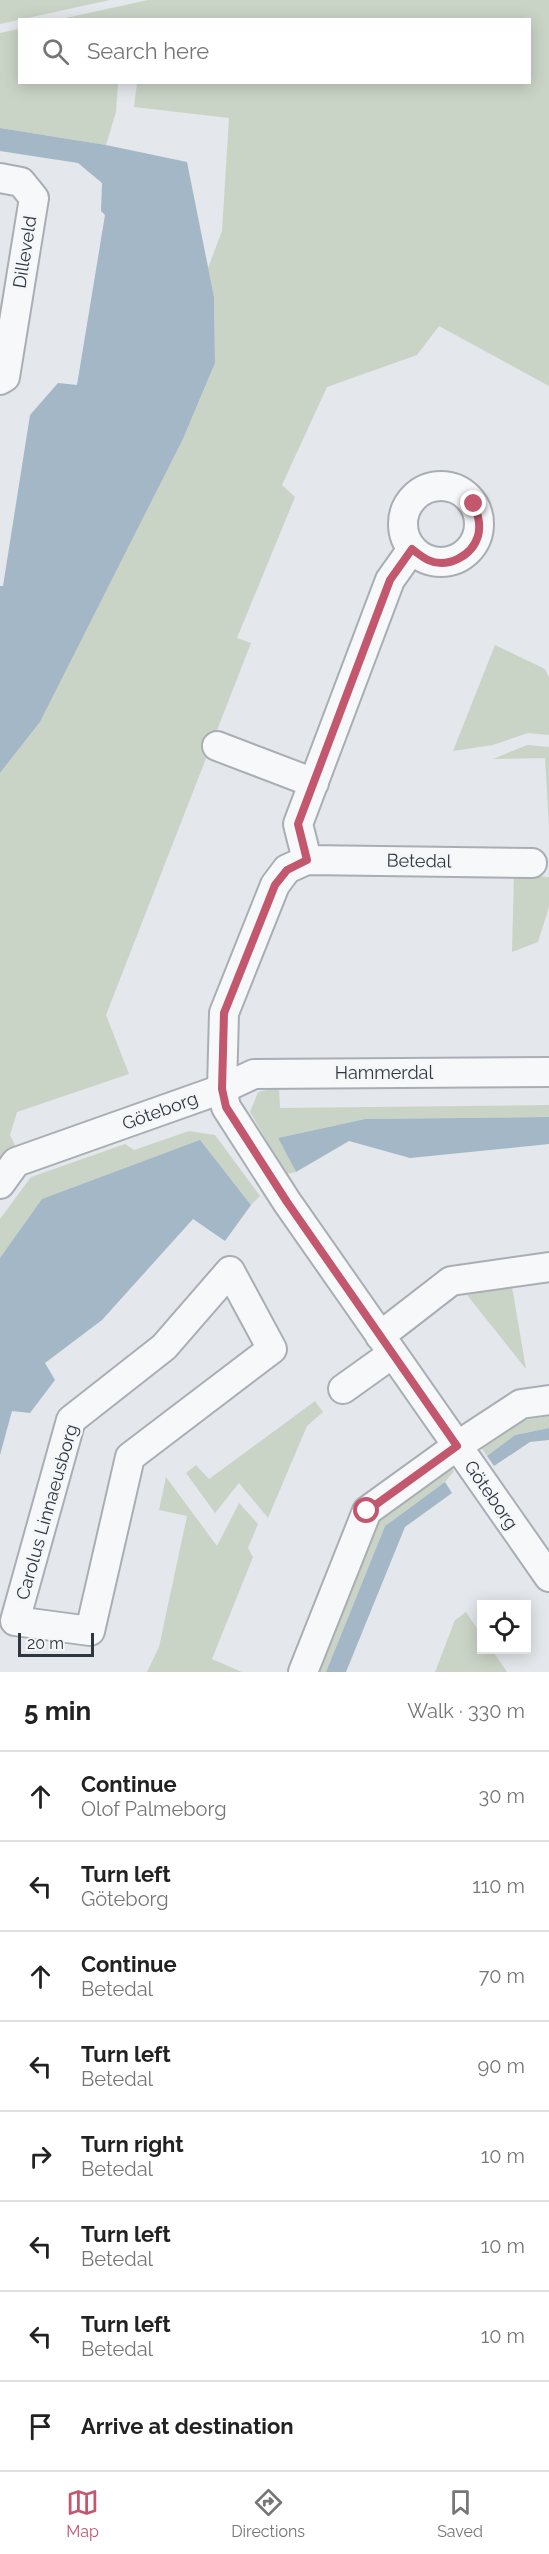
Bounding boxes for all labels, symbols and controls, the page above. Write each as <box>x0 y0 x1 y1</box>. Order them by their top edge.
search box <box>18 18 531 84</box>
icon: search <box>39 35 72 68</box>
text: Search here <box>87 38 209 64</box>
street label: Dilleveld <box>8 214 41 290</box>
route end <box>460 490 486 516</box>
street label: Betedal <box>386 849 452 872</box>
street label: Hammerdal <box>335 1062 433 1083</box>
street label: Göteborg <box>119 1087 200 1134</box>
street label: Carolus Linnaeusborg <box>11 1422 82 1602</box>
street label: Göteborg <box>460 1456 523 1533</box>
route start <box>353 1497 379 1523</box>
map controls <box>477 1600 531 1654</box>
button: locate <box>477 1600 531 1654</box>
scale bar <box>18 1630 94 1658</box>
text: 20 m <box>27 1634 64 1653</box>
text: 5 min <box>24 1696 91 1726</box>
text: Walk · 330 m <box>407 1699 525 1723</box>
text: Continue <box>81 1771 177 1797</box>
icon: ahead <box>24 1780 57 1813</box>
text: 30 m <box>479 1784 525 1808</box>
text: Olof Palmeborg <box>81 1797 227 1821</box>
text: Turn left <box>81 1861 171 1887</box>
icon: left <box>24 1870 57 1903</box>
text: 110 m <box>472 1874 525 1898</box>
text: Göteborg <box>81 1887 169 1911</box>
text: Continue <box>81 1951 177 1977</box>
icon: ahead <box>24 1960 57 1993</box>
text: 70 m <box>479 1964 525 1988</box>
text: Betedal <box>81 1977 153 2001</box>
text: Turn left <box>81 2041 171 2067</box>
icon: left <box>24 2050 57 2083</box>
text: 90 m <box>478 2054 525 2078</box>
text: Betedal <box>81 2067 153 2091</box>
text: Turn right <box>81 2131 184 2157</box>
icon: right <box>24 2140 57 2173</box>
text: 10 m <box>481 2144 525 2168</box>
text: Betedal <box>81 2157 153 2181</box>
text: Turn left <box>81 2221 171 2247</box>
icon: left <box>24 2230 57 2263</box>
text: 10 m <box>481 2234 525 2258</box>
text: Betedal <box>81 2247 153 2271</box>
text: Turn left <box>81 2311 171 2337</box>
icon: left <box>24 2320 57 2353</box>
text: 10 m <box>481 2324 525 2348</box>
text: Betedal <box>81 2337 153 2361</box>
icon: arrive <box>24 2410 57 2443</box>
text: Arrive at destination <box>81 2413 294 2439</box>
tab: Map <box>66 2486 99 2541</box>
tab: Directions <box>231 2486 305 2541</box>
tab: Saved <box>437 2486 483 2541</box>

